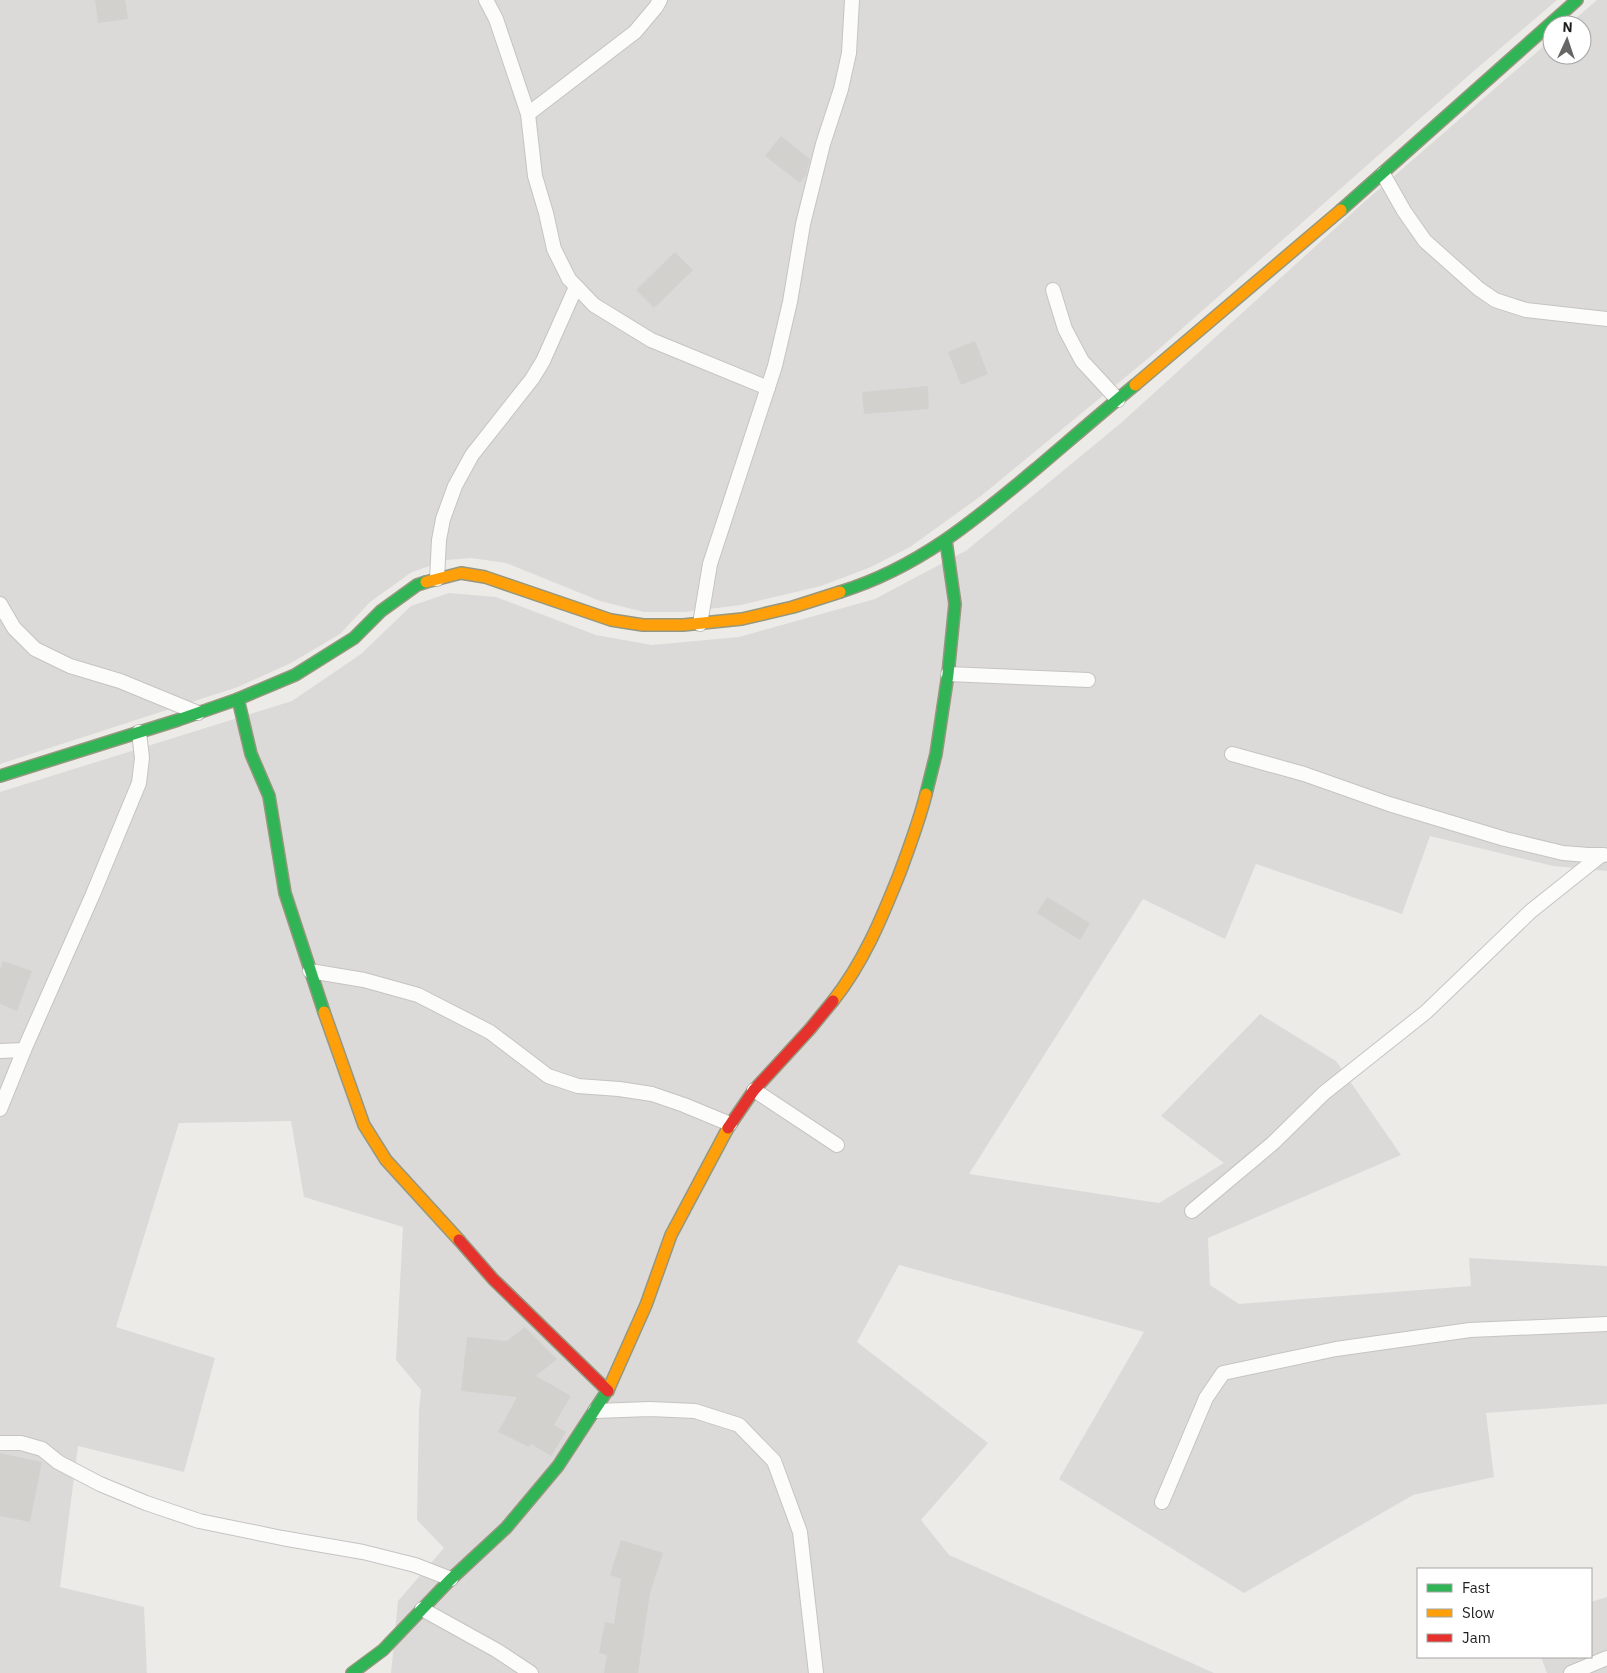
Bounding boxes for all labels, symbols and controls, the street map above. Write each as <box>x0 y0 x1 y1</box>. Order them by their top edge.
north arrow <box>1542 15 1592 65</box>
text: N <box>1562 18 1573 36</box>
legend <box>1417 1568 1592 1658</box>
text: Fast <box>1462 1578 1490 1597</box>
text: Slow <box>1462 1603 1495 1622</box>
text: Jam <box>1462 1628 1491 1647</box>

